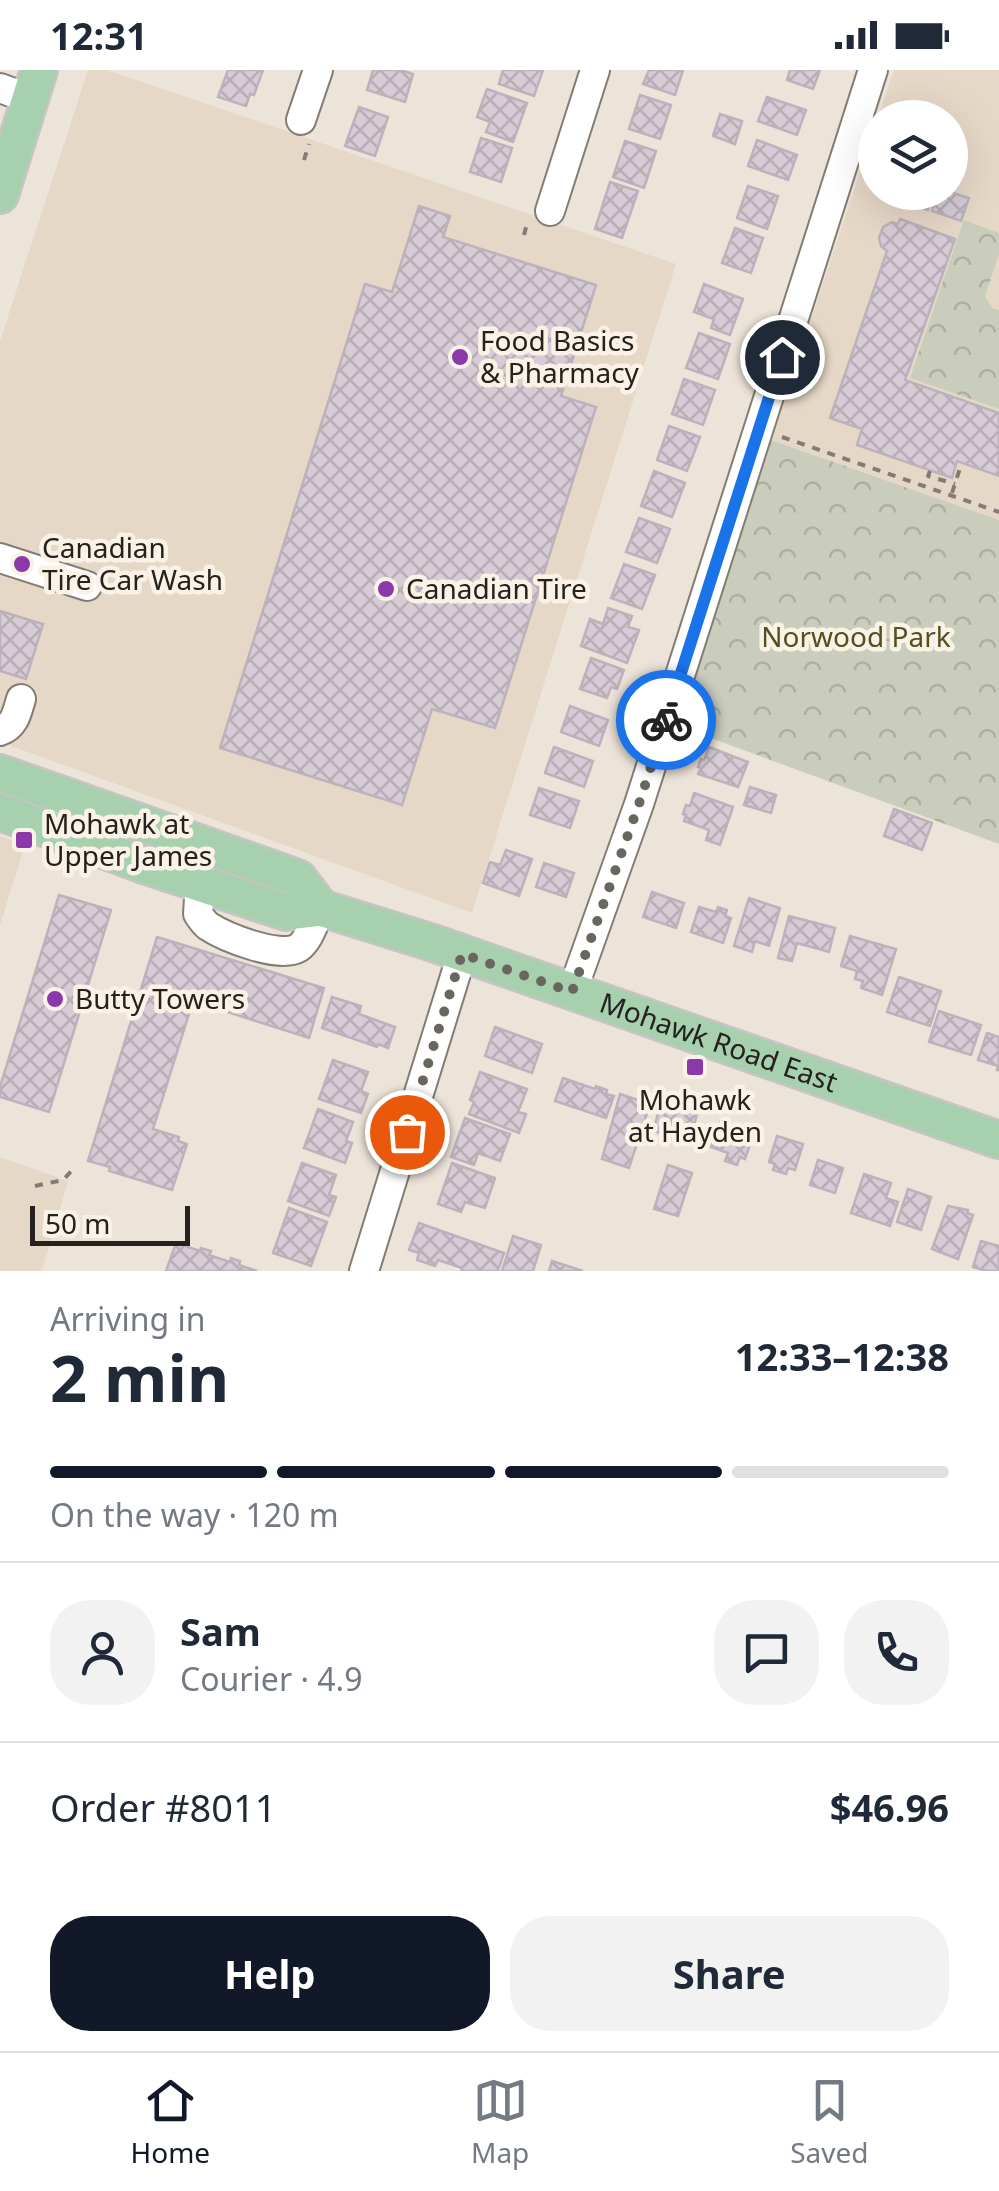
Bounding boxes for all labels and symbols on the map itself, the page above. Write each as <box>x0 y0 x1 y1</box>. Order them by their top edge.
pin <box>740 315 825 400</box>
place label: Food Basics & Pharmacy <box>480 321 640 391</box>
marker: Food Basics & Pharmacy <box>449 346 471 368</box>
place label: Canadian Tire Car Wash <box>42 528 223 598</box>
marker: Canadian Tire Car Wash <box>11 553 33 575</box>
place label: Canadian Tire <box>406 569 587 607</box>
marker: Canadian Tire <box>375 578 397 600</box>
park label: Norwood Park <box>761 617 951 655</box>
courier <box>616 670 716 770</box>
place label: Mohawk at Upper James <box>44 804 212 874</box>
marker: Mohawk at Upper James <box>13 829 35 851</box>
place label: Butty Towers <box>75 979 245 1017</box>
street label: Mohawk Road East <box>595 983 843 1100</box>
marker: Butty Towers <box>44 988 66 1010</box>
marker: Mohawk at Hayden <box>684 1056 706 1078</box>
place label: Mohawk at Hayden <box>628 1080 762 1150</box>
pin <box>365 1090 450 1175</box>
scale bar <box>30 1201 190 1246</box>

